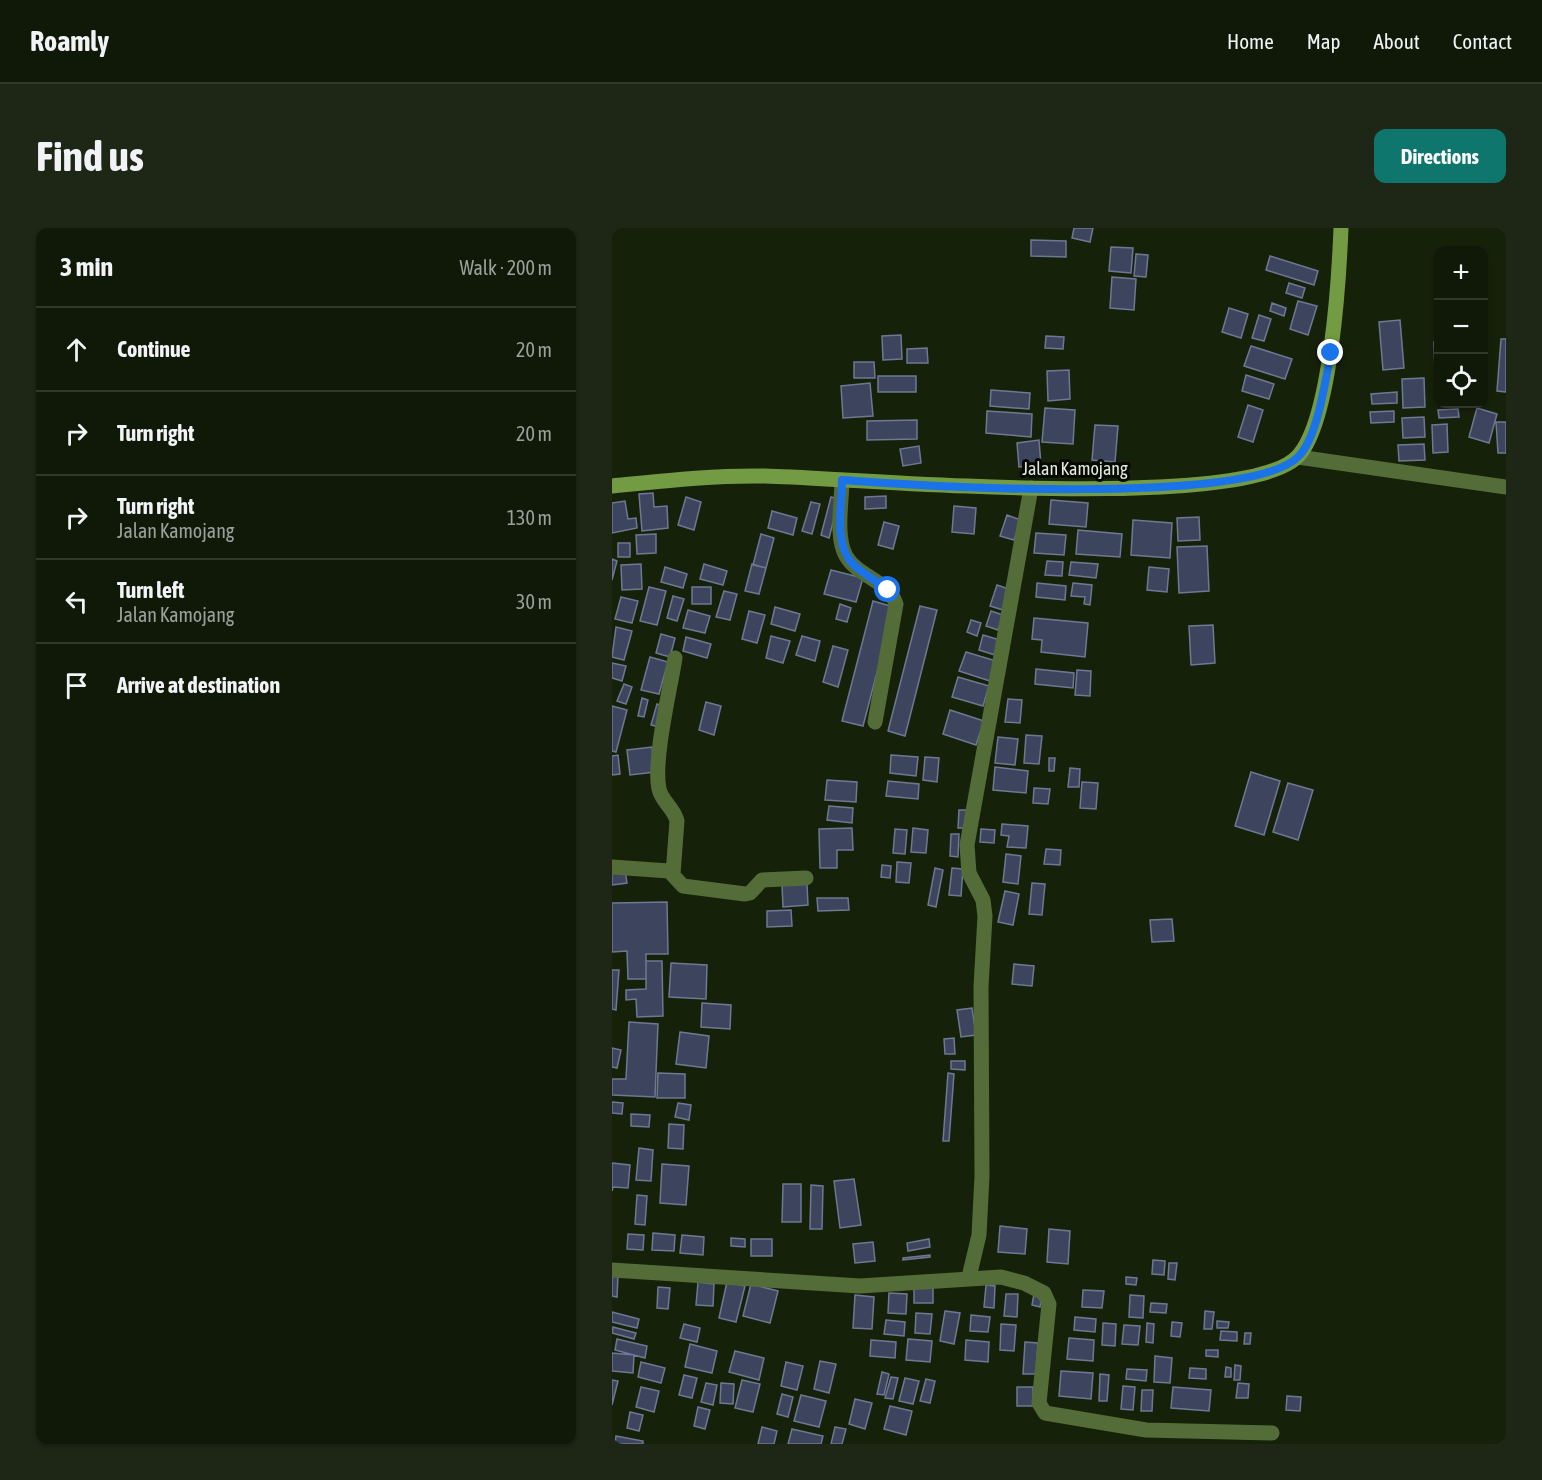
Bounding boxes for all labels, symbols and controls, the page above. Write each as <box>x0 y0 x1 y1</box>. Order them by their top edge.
text: Roamly <box>30 25 109 57</box>
text: Home <box>1227 29 1274 53</box>
text: Map <box>1307 29 1341 53</box>
text: About <box>1374 29 1420 53</box>
text: Contact <box>1453 29 1512 53</box>
button: Directions <box>1374 129 1506 183</box>
text: Find us <box>36 132 144 180</box>
map controls <box>1434 246 1488 408</box>
button: + <box>1434 246 1488 300</box>
text: 3 min <box>60 252 113 282</box>
text: Walk · 200 m <box>460 256 552 279</box>
button: − <box>1434 300 1488 354</box>
icon: ahead <box>60 333 93 366</box>
text: Continue <box>117 336 191 362</box>
text: 20 m <box>516 338 552 361</box>
route end <box>1317 339 1343 365</box>
button: locate <box>1434 354 1488 408</box>
icon: right <box>60 417 93 450</box>
text: Turn right <box>117 420 194 446</box>
text: 20 m <box>516 422 552 445</box>
street label: Jalan Kamojang <box>1022 458 1128 479</box>
text: Turn right <box>117 493 194 519</box>
icon: right <box>60 501 93 534</box>
text: 130 m <box>507 506 552 529</box>
text: Jalan Kamojang <box>117 519 234 542</box>
route start <box>874 576 900 602</box>
text: Turn left <box>117 577 184 603</box>
icon: left <box>60 585 93 618</box>
text: 30 m <box>516 590 552 613</box>
text: Jalan Kamojang <box>117 603 234 626</box>
icon: arrive <box>60 669 93 702</box>
text: Arrive at destination <box>117 672 280 698</box>

